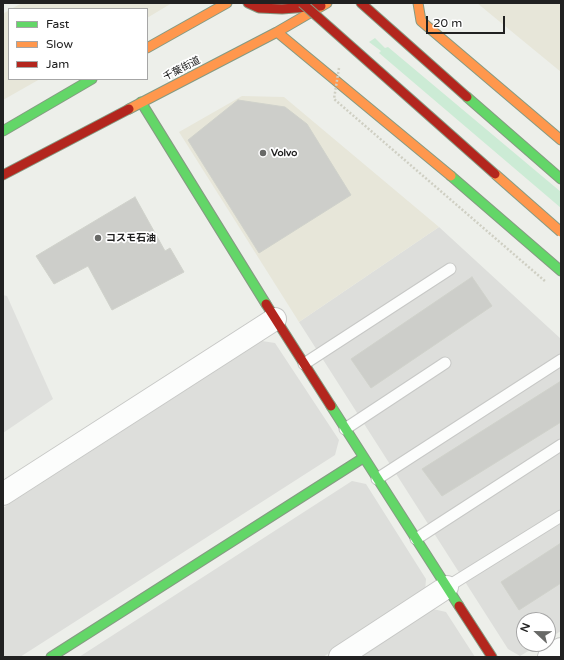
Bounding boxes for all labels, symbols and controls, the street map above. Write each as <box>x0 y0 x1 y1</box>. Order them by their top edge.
legend <box>8 8 148 80</box>
scale bar <box>428 8 507 34</box>
text: 20 m <box>433 16 462 30</box>
text: Fast <box>46 17 69 31</box>
text: Slow <box>46 37 73 51</box>
street label: 千葉街道 <box>161 55 203 83</box>
text: Jam <box>46 57 69 71</box>
place label: Volvo <box>271 147 297 159</box>
marker: Volvo <box>258 148 268 158</box>
place label: コスモ石油 <box>106 232 156 244</box>
marker: コスモ石油 <box>93 233 103 243</box>
north arrow <box>516 612 556 652</box>
text: N <box>518 621 533 634</box>

